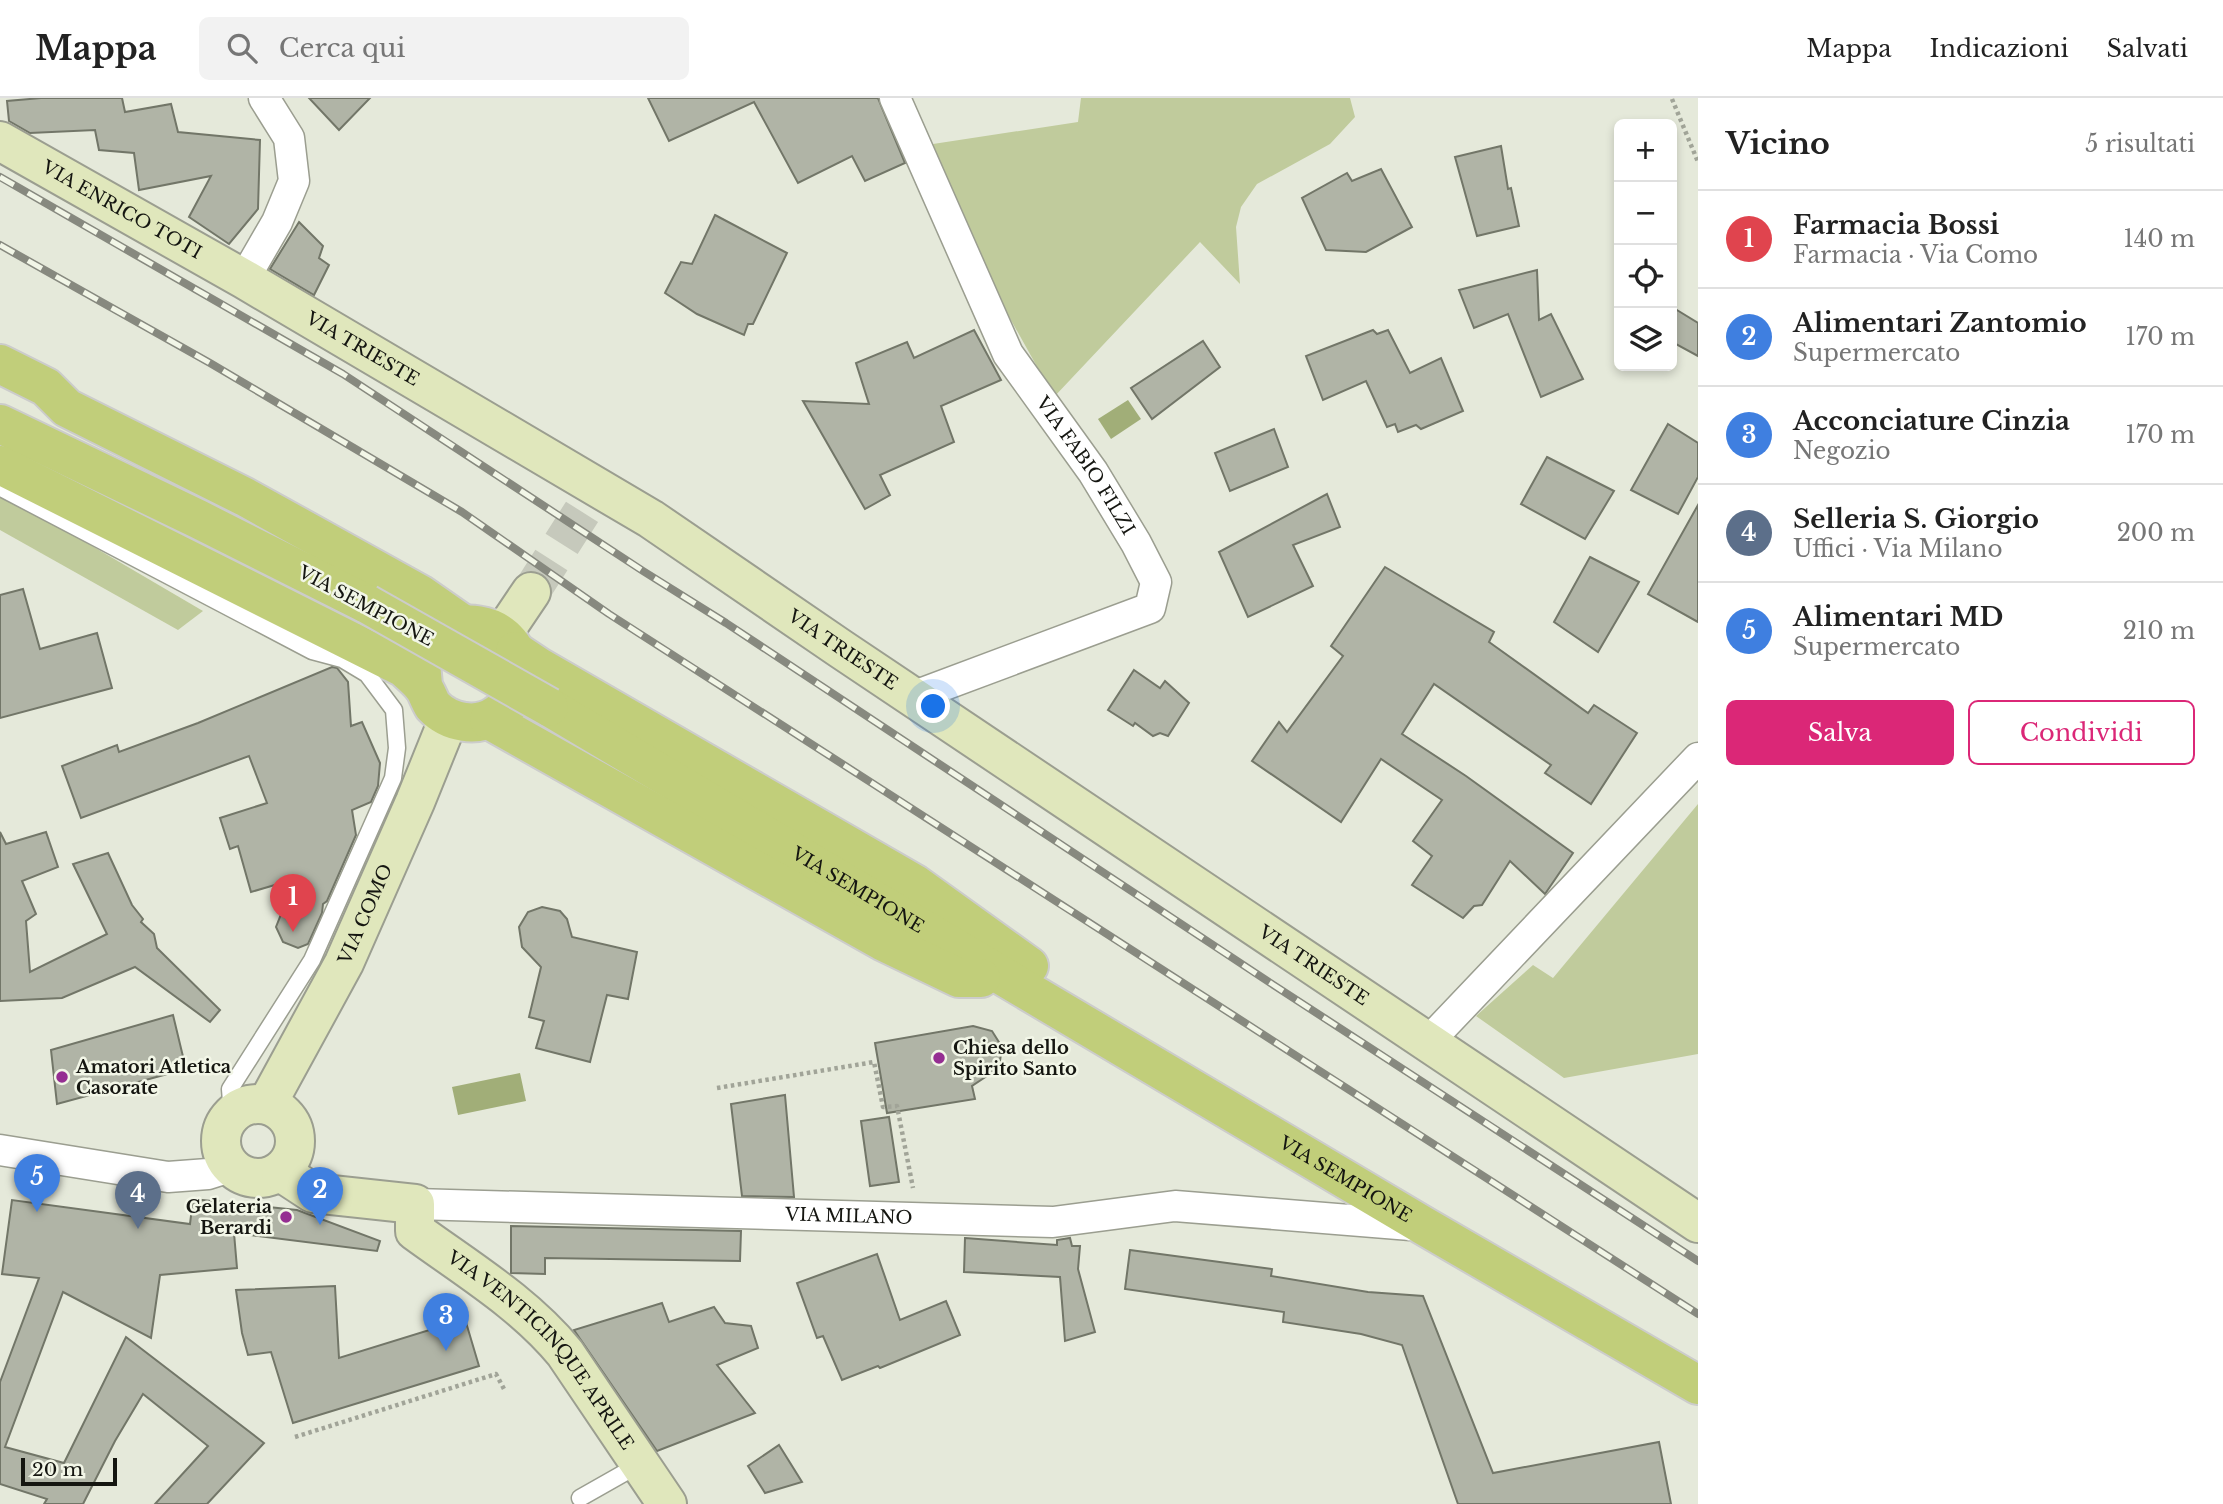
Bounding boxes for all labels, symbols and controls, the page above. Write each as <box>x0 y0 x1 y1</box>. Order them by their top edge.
search box <box>199 17 689 80</box>
text: Mappa <box>35 28 157 69</box>
icon: search <box>223 29 261 67</box>
text: Cerca qui <box>279 32 405 64</box>
text: Mappa <box>1806 34 1892 63</box>
text: Indicazioni <box>1930 34 2069 63</box>
text: Salvati <box>2107 34 2188 63</box>
map controls <box>1614 119 1677 371</box>
button: + <box>1614 119 1677 182</box>
text: Vicino <box>1726 125 1830 162</box>
text: 5 risultati <box>2085 130 2195 158</box>
street label: VIA ENRICO TOTI <box>37 156 206 264</box>
button: − <box>1614 182 1677 245</box>
text: Farmacia Bossi <box>1793 209 1999 241</box>
text: 1 <box>1744 225 1754 253</box>
text: 140 m <box>2124 225 2195 253</box>
text: Farmacia · Via Como <box>1793 241 2038 269</box>
button: locate <box>1614 245 1677 308</box>
street label: VIA TRIESTE <box>301 307 423 391</box>
text: Alimentari Zantomio <box>1793 307 2087 339</box>
button: layers <box>1614 308 1677 371</box>
text: 2 <box>1742 323 1756 351</box>
text: 170 m <box>2125 323 2195 351</box>
text: Supermercato <box>1793 339 1960 367</box>
street label: VIA FABIO FILZI <box>1031 392 1140 539</box>
text: Acconciature Cinzia <box>1793 405 2070 437</box>
text: 3 <box>1742 421 1756 449</box>
text: 170 m <box>2125 421 2195 449</box>
text: Negozio <box>1793 437 1891 465</box>
text: Selleria S. Giorgio <box>1793 503 2039 535</box>
text: 4 <box>1741 519 1757 547</box>
text: 200 m <box>2117 519 2195 547</box>
text: Uffici · Via Milano <box>1793 535 2002 563</box>
street label: VIA SEMPIONE <box>294 561 437 651</box>
text: Alimentari MD <box>1793 601 2003 633</box>
street label: VIA TRIESTE <box>783 604 902 695</box>
text: 5 <box>1742 617 1756 645</box>
text: 210 m <box>2123 617 2195 645</box>
text: Supermercato <box>1793 633 1960 661</box>
your location <box>916 689 950 723</box>
button: Salva <box>1726 700 1954 765</box>
button: Condividi <box>1968 700 2195 765</box>
street label: VIA SEMPIONE <box>787 842 928 938</box>
street label: VIA COMO <box>333 861 397 969</box>
pin: 1 <box>270 874 316 932</box>
street label: VIA TRIESTE <box>1254 920 1373 1010</box>
place label: Chiesa dello Spirito Santo <box>953 1037 1077 1080</box>
marker: Chiesa dello Spirito Santo <box>931 1050 947 1066</box>
place label: Amatori Atletica Casorate <box>75 1056 232 1099</box>
marker: Amatori Atletica Casorate <box>54 1069 70 1085</box>
street label: VIA SEMPIONE <box>1274 1131 1416 1227</box>
pin: 5 <box>14 1154 60 1212</box>
pin: 2 <box>297 1167 343 1225</box>
pin: 4 <box>115 1171 161 1229</box>
place label: Gelateria Berardi <box>186 1196 273 1239</box>
street label: VIA MILANO <box>784 1203 913 1229</box>
marker: Gelateria Berardi <box>278 1209 294 1225</box>
street label: VIA VENTICINQUE APRILE <box>442 1246 638 1454</box>
pin: 3 <box>423 1293 469 1351</box>
scale bar <box>21 1455 117 1487</box>
text: 20 m <box>32 1458 83 1481</box>

